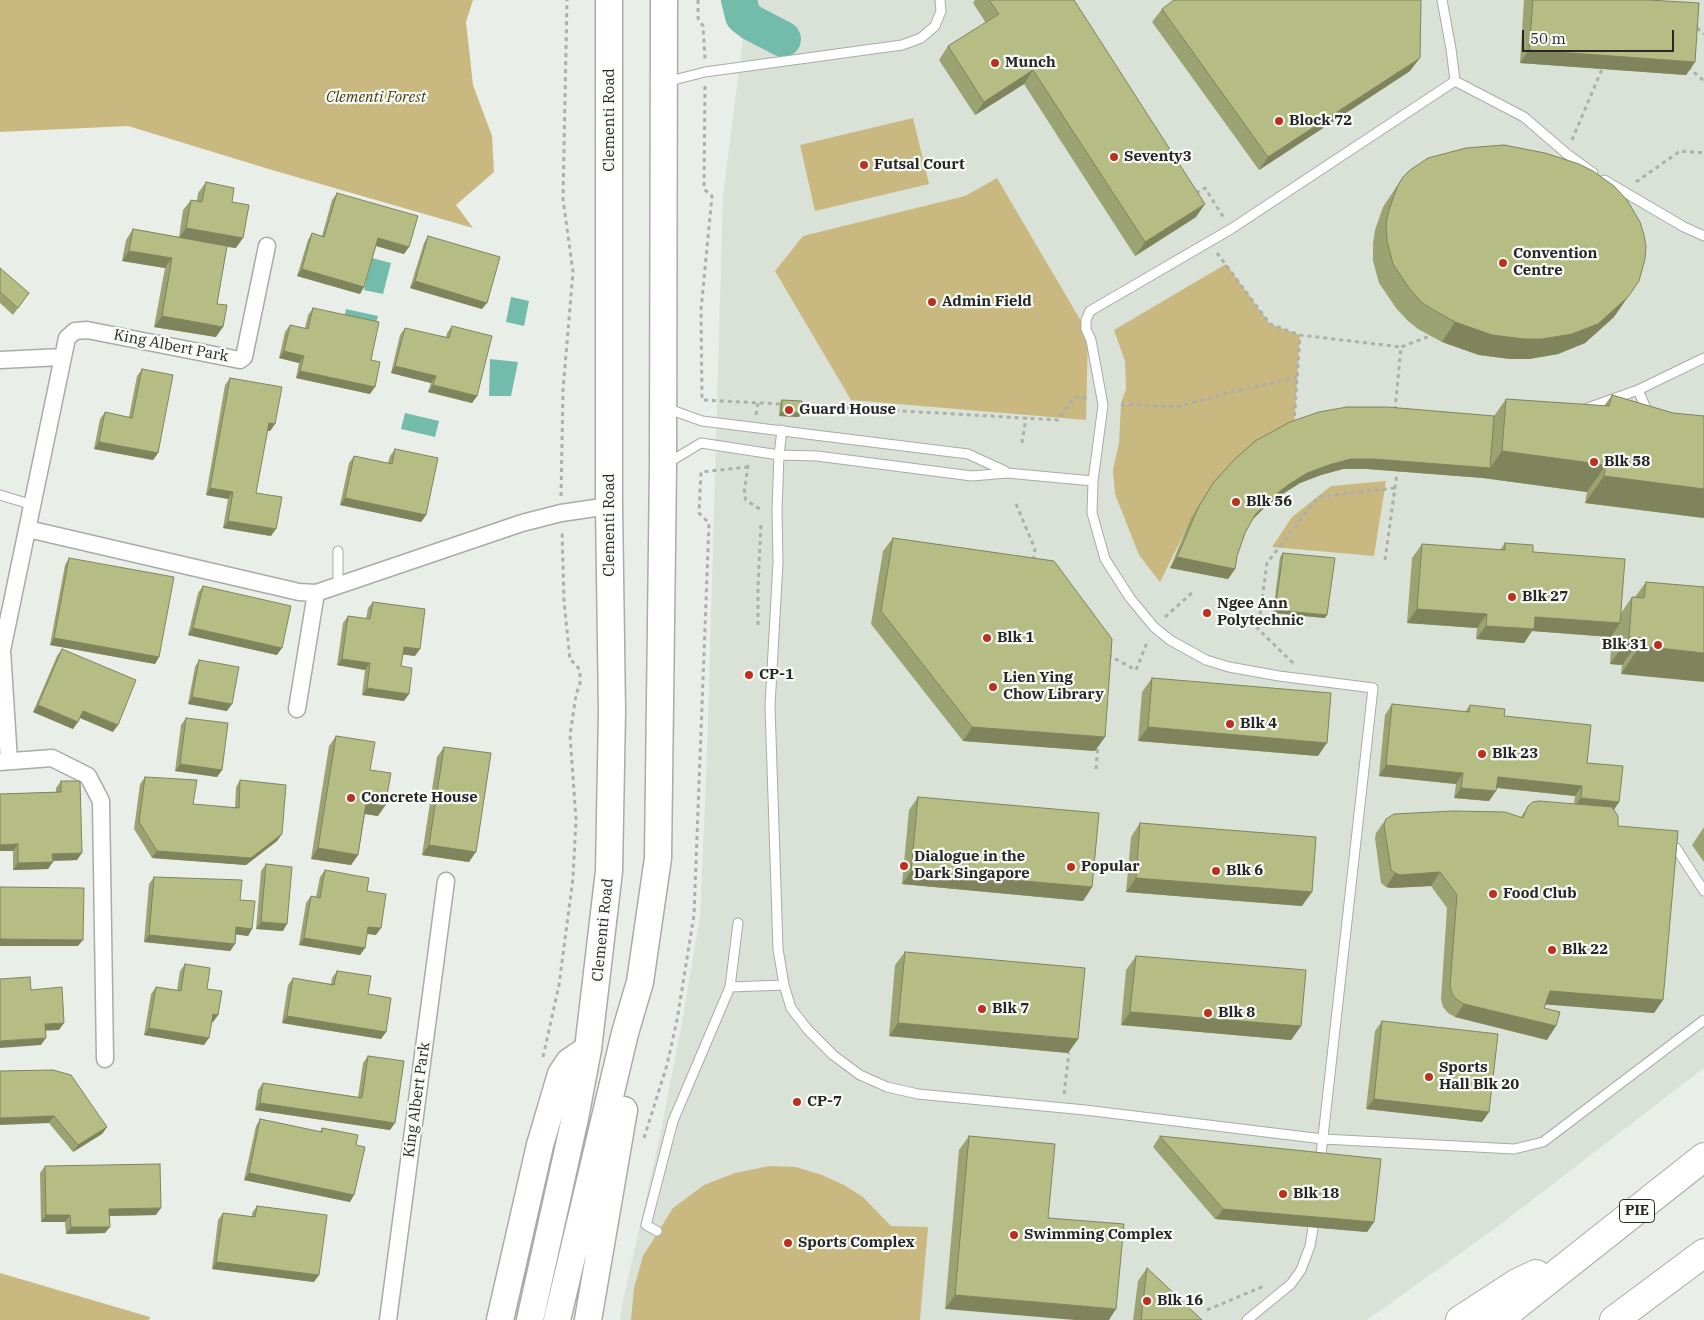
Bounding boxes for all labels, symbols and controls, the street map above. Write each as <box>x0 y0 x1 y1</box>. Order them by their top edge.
scale bar <box>1524 20 1676 52</box>
text: 50 m <box>1530 29 1566 48</box>
place label: Munch <box>1005 54 1056 72</box>
marker: Munch <box>989 57 1001 69</box>
street label: Clementi Road <box>601 68 619 172</box>
park label: Clementi Forest <box>326 89 426 107</box>
place label: Block 72 <box>1289 112 1352 130</box>
marker: Block 72 <box>1273 115 1285 127</box>
place label: Seventy3 <box>1124 148 1192 166</box>
marker: Seventy3 <box>1108 151 1120 163</box>
place label: Futsal Court <box>874 156 965 174</box>
marker: Futsal Court <box>858 159 870 171</box>
place label: Convention Centre <box>1513 245 1597 280</box>
marker: Convention Centre <box>1497 257 1509 269</box>
place label: Admin Field <box>942 293 1032 311</box>
marker: Admin Field <box>926 296 938 308</box>
street label: King Albert Park <box>112 326 230 366</box>
place label: Guard House <box>799 401 896 419</box>
marker: Guard House <box>783 404 795 416</box>
place label: Blk 58 <box>1604 453 1650 471</box>
marker: Blk 58 <box>1588 456 1600 468</box>
street label: Clementi Road <box>601 473 619 577</box>
place label: Blk 56 <box>1246 493 1292 511</box>
marker: Blk 56 <box>1230 496 1242 508</box>
place label: Blk 27 <box>1522 588 1568 606</box>
marker: Blk 27 <box>1506 591 1518 603</box>
place label: Ngee Ann Polytechnic <box>1217 595 1304 630</box>
marker: Ngee Ann Polytechnic <box>1201 607 1213 619</box>
place label: Blk 1 <box>997 629 1034 647</box>
marker: Blk 1 <box>981 632 993 644</box>
place label: Blk 31 <box>1602 636 1648 654</box>
marker: Blk 31 <box>1652 639 1664 651</box>
place label: CP-1 <box>759 666 794 684</box>
marker: CP-1 <box>743 669 755 681</box>
place label: Lien Ying Chow Library <box>1003 669 1104 704</box>
marker: Lien Ying Chow Library <box>987 681 999 693</box>
place label: Blk 4 <box>1240 715 1277 733</box>
marker: Blk 4 <box>1224 718 1236 730</box>
place label: Blk 23 <box>1492 745 1538 763</box>
marker: Blk 23 <box>1476 748 1488 760</box>
place label: Concrete House <box>361 789 478 807</box>
marker: Concrete House <box>345 792 357 804</box>
place label: Dialogue in the Dark Singapore <box>914 848 1030 883</box>
place label: Popular <box>1081 858 1140 876</box>
marker: Dialogue in the Dark Singapore <box>898 860 910 872</box>
marker: Popular <box>1065 861 1077 873</box>
place label: Blk 6 <box>1226 862 1263 880</box>
marker: Blk 6 <box>1210 865 1222 877</box>
street label: Clementi Road <box>589 878 617 982</box>
place label: Food Club <box>1503 885 1577 903</box>
marker: Food Club <box>1487 888 1499 900</box>
place label: Blk 22 <box>1562 941 1608 959</box>
marker: Blk 22 <box>1546 944 1558 956</box>
place label: Blk 7 <box>992 1000 1029 1018</box>
marker: Blk 7 <box>976 1003 988 1015</box>
place label: Blk 8 <box>1218 1004 1255 1022</box>
marker: Blk 8 <box>1202 1007 1214 1019</box>
street label: King Albert Park <box>400 1041 434 1159</box>
place label: Sports Hall Blk 20 <box>1439 1059 1519 1094</box>
marker: Sports Hall Blk 20 <box>1423 1071 1435 1083</box>
place label: CP-7 <box>807 1093 842 1111</box>
marker: CP-7 <box>791 1096 803 1108</box>
place label: Blk 18 <box>1293 1185 1339 1203</box>
marker: Blk 18 <box>1277 1188 1289 1200</box>
road number: PIE <box>1620 1200 1654 1222</box>
place label: Swimming Complex <box>1024 1226 1172 1244</box>
marker: Swimming Complex <box>1008 1229 1020 1241</box>
place label: Sports Complex <box>798 1234 915 1252</box>
marker: Sports Complex <box>782 1237 794 1249</box>
place label: Blk 16 <box>1157 1292 1203 1310</box>
marker: Blk 16 <box>1141 1295 1153 1307</box>

